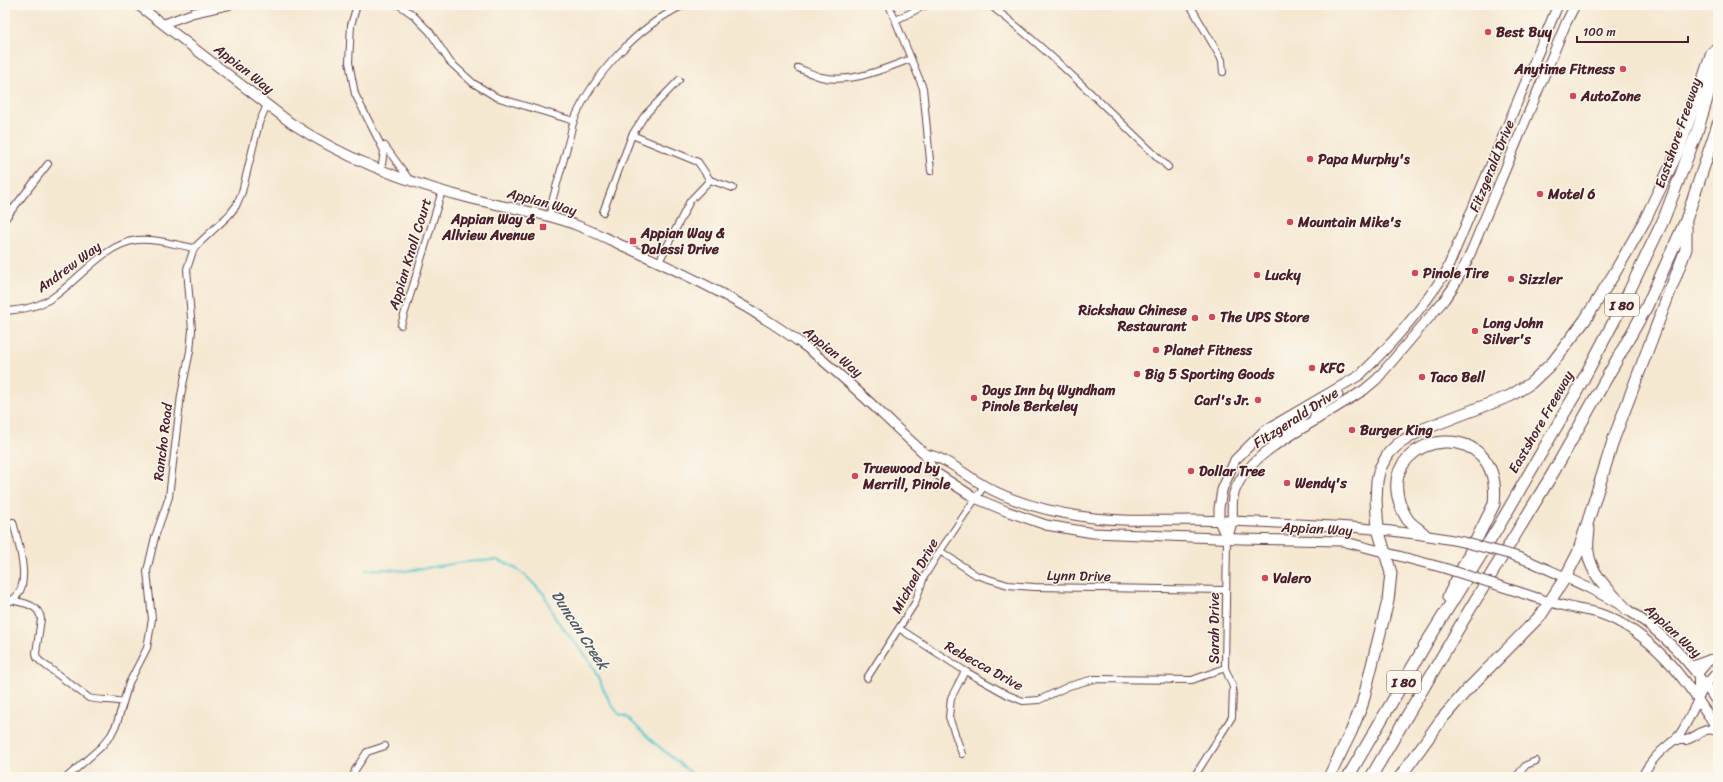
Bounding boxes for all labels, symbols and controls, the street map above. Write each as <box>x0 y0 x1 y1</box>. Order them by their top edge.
scale bar <box>1577 18 1688 44</box>
place label: Best Buy <box>1496 20 1553 45</box>
text: 100 m <box>1583 21 1616 43</box>
marker: Best Buy <box>1483 27 1493 37</box>
street label: Appian Way <box>207 37 280 101</box>
place label: Anytime Fitness <box>1514 57 1616 82</box>
marker: Anytime Fitness <box>1618 64 1628 74</box>
street label: Eastshore Freeway <box>1647 74 1709 192</box>
place label: AutoZone <box>1580 84 1642 109</box>
marker: AutoZone <box>1568 91 1578 101</box>
street label: Fitzgerald Drive <box>1462 116 1522 216</box>
place label: Papa Murphy's <box>1318 147 1410 172</box>
marker: Papa Murphy's <box>1305 154 1315 164</box>
street label: Appian Way <box>503 180 580 223</box>
place label: Motel 6 <box>1547 182 1595 207</box>
marker: Motel 6 <box>1535 189 1545 199</box>
street label: Appian Knoll Court <box>381 195 439 314</box>
place label: Appian Way & Allview Avenue <box>441 207 536 248</box>
place label: Mountain Mike's <box>1297 210 1402 235</box>
marker: Mountain Mike's <box>1285 217 1295 227</box>
place label: Appian Way & Dalessi Drive <box>640 221 725 262</box>
marker: Appian Way & Allview Avenue <box>538 222 548 232</box>
street label: Andrew Way <box>30 234 107 300</box>
marker: Appian Way & Dalessi Drive <box>628 236 638 246</box>
place label: Pinole Tire <box>1423 261 1490 286</box>
place label: Lucky <box>1265 263 1301 288</box>
place label: Sizzler <box>1518 267 1563 292</box>
marker: Pinole Tire <box>1410 268 1420 278</box>
marker: Lucky <box>1252 270 1262 280</box>
marker: Sizzler <box>1506 274 1516 284</box>
road number: I 80 <box>1605 294 1639 316</box>
place label: Rickshaw Chinese Restaurant <box>1077 298 1188 339</box>
place label: The UPS Store <box>1220 305 1310 330</box>
place label: Long John Silver's <box>1482 311 1544 352</box>
marker: The UPS Store <box>1207 312 1217 322</box>
marker: Rickshaw Chinese Restaurant <box>1190 313 1200 323</box>
street label: Appian Way <box>797 319 869 385</box>
marker: Long John Silver's <box>1470 326 1480 336</box>
place label: Planet Fitness <box>1164 338 1253 363</box>
marker: Planet Fitness <box>1151 345 1161 355</box>
place label: KFC <box>1319 356 1345 381</box>
place label: Big 5 Sporting Goods <box>1145 362 1275 387</box>
marker: KFC <box>1307 363 1317 373</box>
place label: Taco Bell <box>1430 365 1486 390</box>
street label: Eastshore Freeway <box>1501 365 1581 478</box>
marker: Big 5 Sporting Goods <box>1132 369 1142 379</box>
marker: Taco Bell <box>1417 372 1427 382</box>
place label: Days Inn by Wyndham Pinole Berkeley <box>982 378 1116 419</box>
street label: Fitzgerald Drive <box>1248 381 1344 455</box>
place label: Carl's Jr. <box>1193 388 1250 413</box>
marker: Days Inn by Wyndham Pinole Berkeley <box>969 393 979 403</box>
marker: Carl's Jr. <box>1253 395 1263 405</box>
street label: Rancho Road <box>146 400 180 482</box>
place label: Burger King <box>1360 418 1434 443</box>
marker: Burger King <box>1347 425 1357 435</box>
place label: Truewood by Merrill, Pinole <box>862 456 951 497</box>
place label: Dollar Tree <box>1199 459 1266 484</box>
marker: Dollar Tree <box>1186 466 1196 476</box>
marker: Truewood by Merrill, Pinole <box>850 471 860 481</box>
place label: Wendy's <box>1295 471 1347 496</box>
marker: Wendy's <box>1282 478 1292 488</box>
street label: Appian Way <box>1280 515 1354 543</box>
street label: Michael Drive <box>885 534 945 618</box>
street label: Lynn Drive <box>1047 563 1111 589</box>
place label: Valero <box>1273 566 1311 591</box>
marker: Valero <box>1260 573 1270 583</box>
water label: Duncan Creek <box>544 585 617 677</box>
street label: Sarah Drive <box>1202 592 1227 664</box>
street label: Appian Way <box>1638 597 1708 665</box>
street label: Rebecca Drive <box>940 634 1028 698</box>
road number: I 80 <box>1387 671 1421 693</box>

